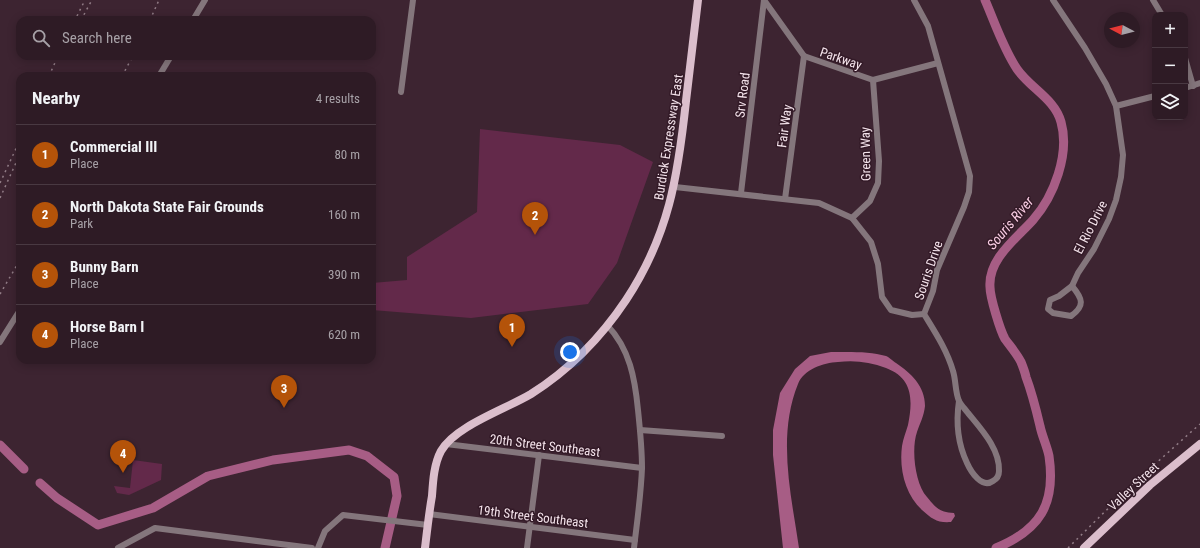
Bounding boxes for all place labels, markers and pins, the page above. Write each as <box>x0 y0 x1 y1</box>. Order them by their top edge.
pin: 2 <box>522 202 548 235</box>
pin: 1 <box>499 314 525 347</box>
pin: 3 <box>271 375 297 408</box>
pin: 4 <box>110 440 136 473</box>

